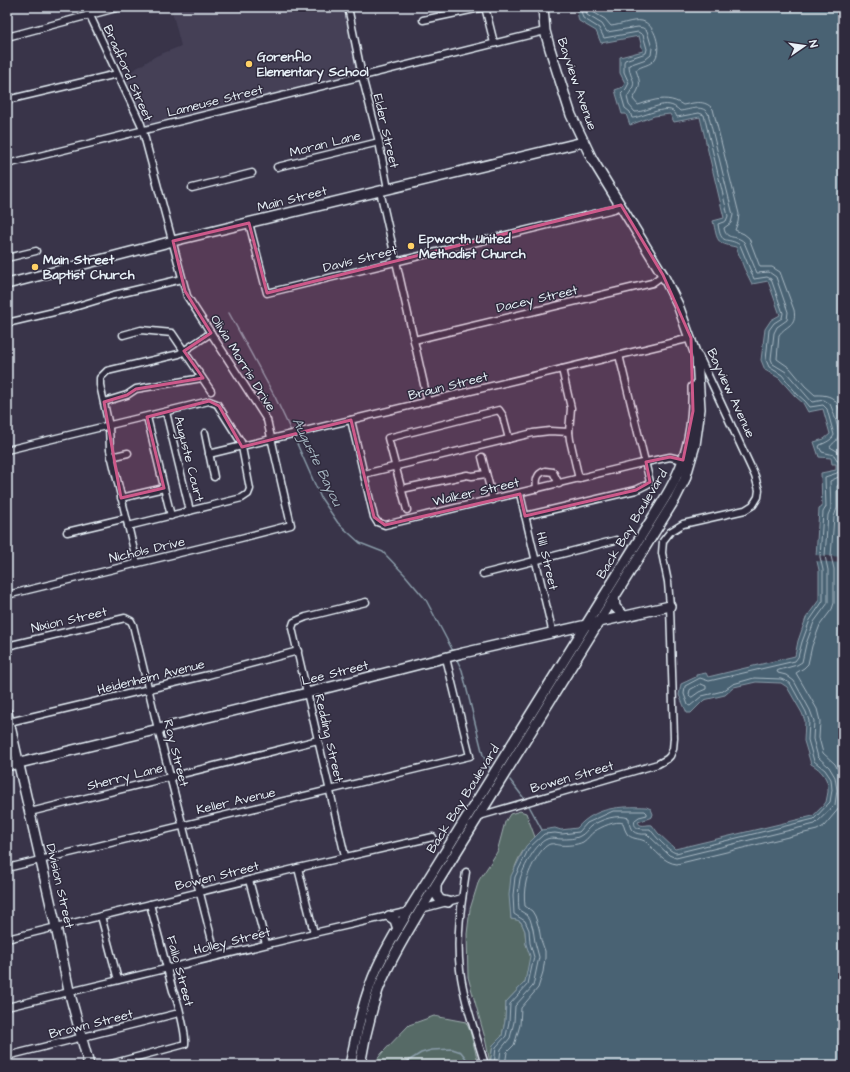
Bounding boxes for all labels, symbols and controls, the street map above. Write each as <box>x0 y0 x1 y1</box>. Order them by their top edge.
street label: Bradford Street <box>99 22 158 125</box>
north arrow <box>784 26 824 66</box>
street label: Bayview Avenue <box>552 35 601 133</box>
text: N <box>805 39 821 49</box>
place label: Gorenflo Elementary School <box>257 48 369 82</box>
marker: Gorenflo Elementary School <box>244 59 254 69</box>
street label: Lameuse Street <box>165 80 266 122</box>
street label: Elder Street <box>369 92 403 171</box>
street label: Moran Lane <box>288 126 362 162</box>
street label: Main Street <box>255 181 329 216</box>
place label: Epworth United Methodist Church <box>419 230 526 263</box>
street label: Davis Street <box>321 241 400 277</box>
marker: Epworth United Methodist Church <box>406 241 416 251</box>
place label: Main Street Baptist Church <box>43 251 135 285</box>
marker: Main Street Baptist Church <box>30 262 40 272</box>
street label: Dacey Street <box>495 281 580 318</box>
street label: Olivia Morris Drive <box>206 311 280 415</box>
street label: Bayview Avenue <box>702 345 760 441</box>
street label: Braun Street <box>406 367 490 405</box>
street label: Auguste Court <box>169 414 209 505</box>
water label: Auguste Bayou <box>287 414 347 510</box>
street label: Back Bay Boulevard <box>592 466 673 583</box>
street label: Walker Street <box>431 473 522 511</box>
street label: Hill Street <box>532 530 563 593</box>
street label: Nichols Drive <box>107 533 187 567</box>
street label: Nixion Street <box>29 602 109 637</box>
street label: Heidenheim Avenue <box>95 655 207 699</box>
street label: Lee Street <box>300 656 371 690</box>
street label: Redding Street <box>309 692 348 785</box>
street label: Roy Street <box>158 717 193 790</box>
street label: Back Bay Boulevard <box>422 741 505 857</box>
street label: Bowen Street <box>528 756 616 797</box>
street label: Sherry Lane <box>85 759 165 796</box>
street label: Keller Avenue <box>195 783 277 819</box>
street label: Division Street <box>41 842 79 931</box>
street label: Bowen Street <box>173 857 262 895</box>
street label: Holley Street <box>192 923 273 960</box>
street label: Fallo Street <box>162 934 198 1009</box>
street label: Brown Street <box>47 1005 136 1043</box>

